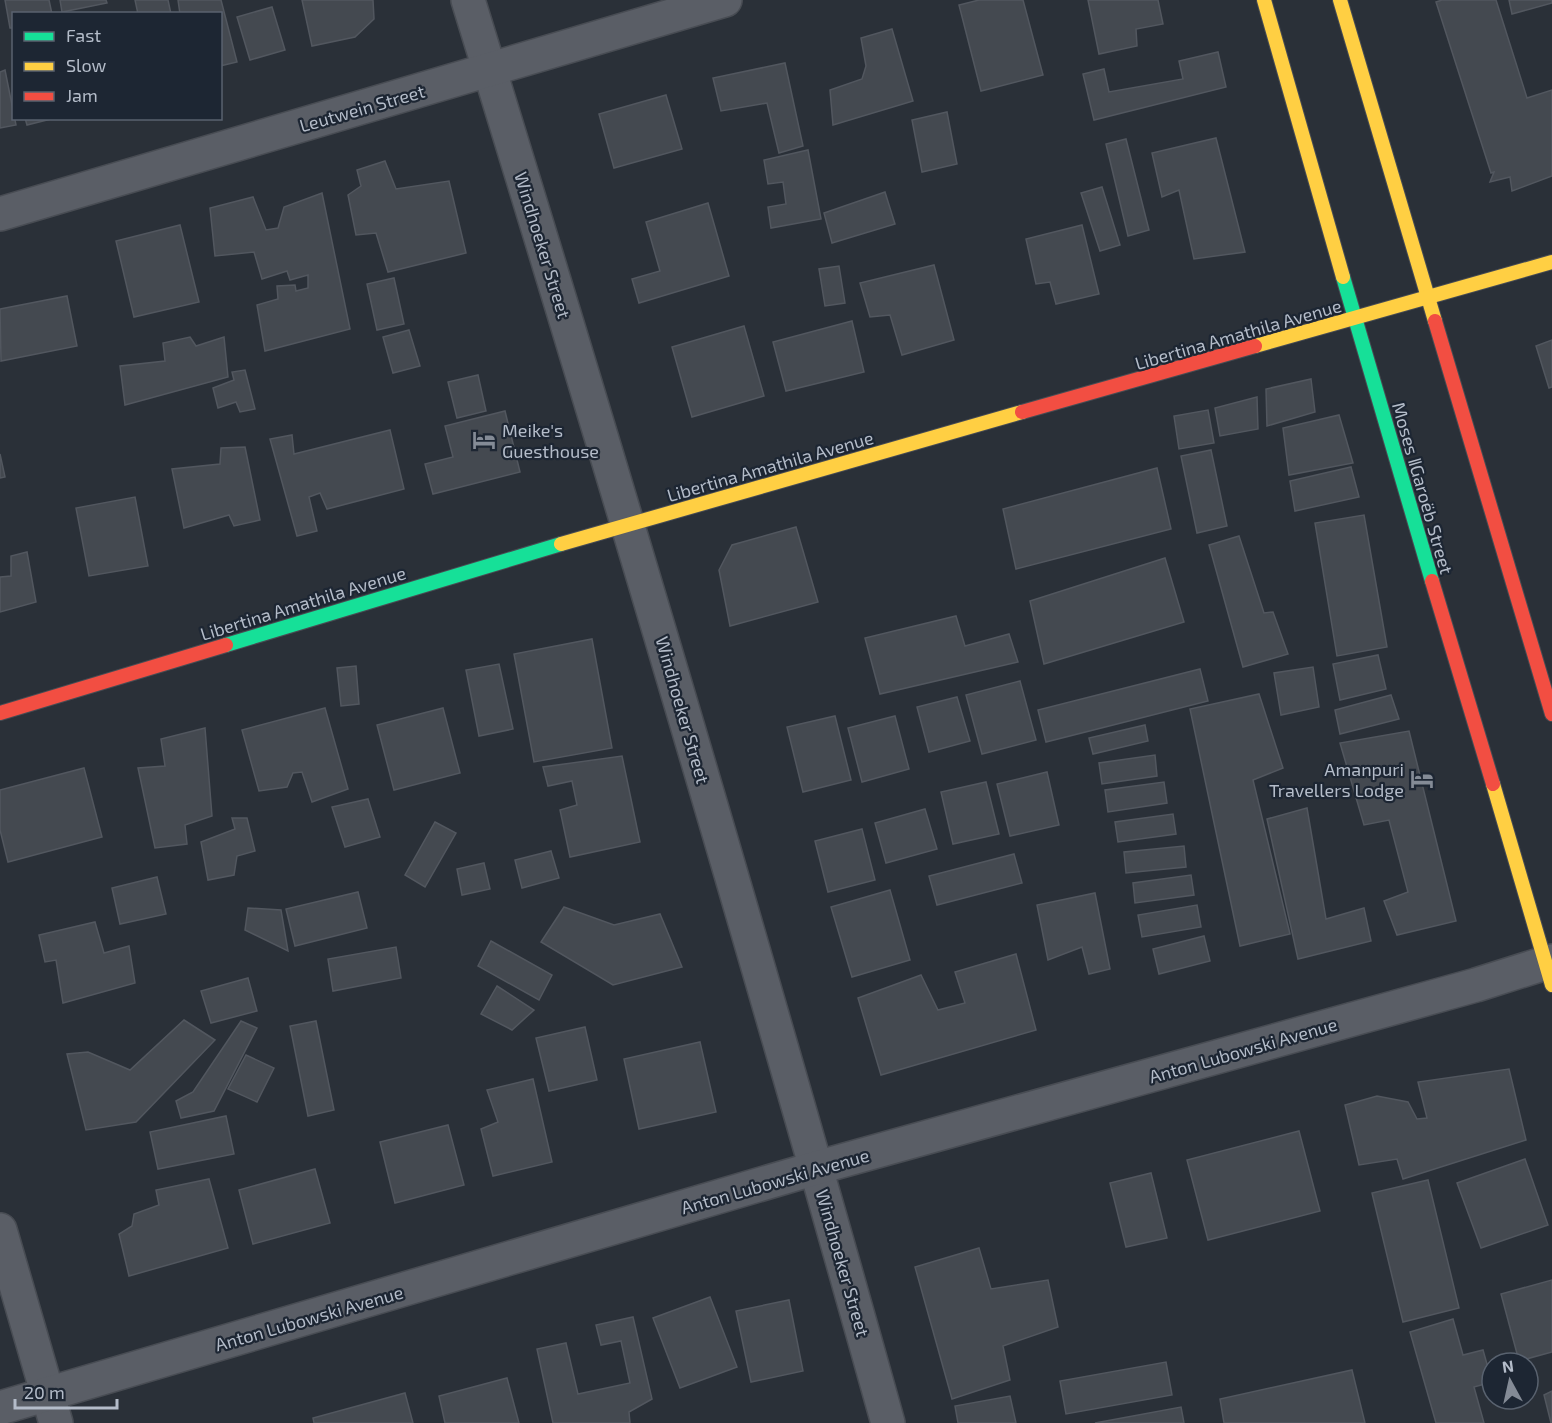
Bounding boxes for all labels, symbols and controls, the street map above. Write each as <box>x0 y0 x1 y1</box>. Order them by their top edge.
legend <box>12 12 222 120</box>
text: Fast <box>66 24 101 46</box>
text: Slow <box>66 54 107 76</box>
street label: Leutwein Street <box>297 80 427 136</box>
text: Jam <box>66 84 98 106</box>
street label: Windhoeker Street <box>510 169 576 321</box>
street label: Libertina Amathila Avenue <box>1132 294 1344 374</box>
street label: Moses ǁGaroëb Street <box>1388 400 1458 577</box>
place label: Meike's Guesthouse <box>502 419 599 462</box>
street label: Libertina Amathila Avenue <box>664 426 876 506</box>
hotel icon: Meike's Guesthouse <box>471 427 497 453</box>
street label: Libertina Amathila Avenue <box>198 561 408 645</box>
street label: Windhoeker Street <box>651 634 715 786</box>
place label: Amanpuri Travellers Lodge <box>1269 758 1404 801</box>
hotel icon: Amanpuri Travellers Lodge <box>1409 766 1435 792</box>
street label: Anton Lubowski Avenue <box>1146 1013 1340 1087</box>
street label: Anton Lubowski Avenue <box>678 1144 872 1218</box>
street label: Windhoeker Street <box>811 1187 875 1339</box>
street label: Anton Lubowski Avenue <box>212 1281 406 1355</box>
north arrow <box>1480 1351 1540 1411</box>
text: N <box>1501 1355 1515 1376</box>
scale bar <box>15 1372 117 1410</box>
text: 20 m <box>24 1381 65 1403</box>

